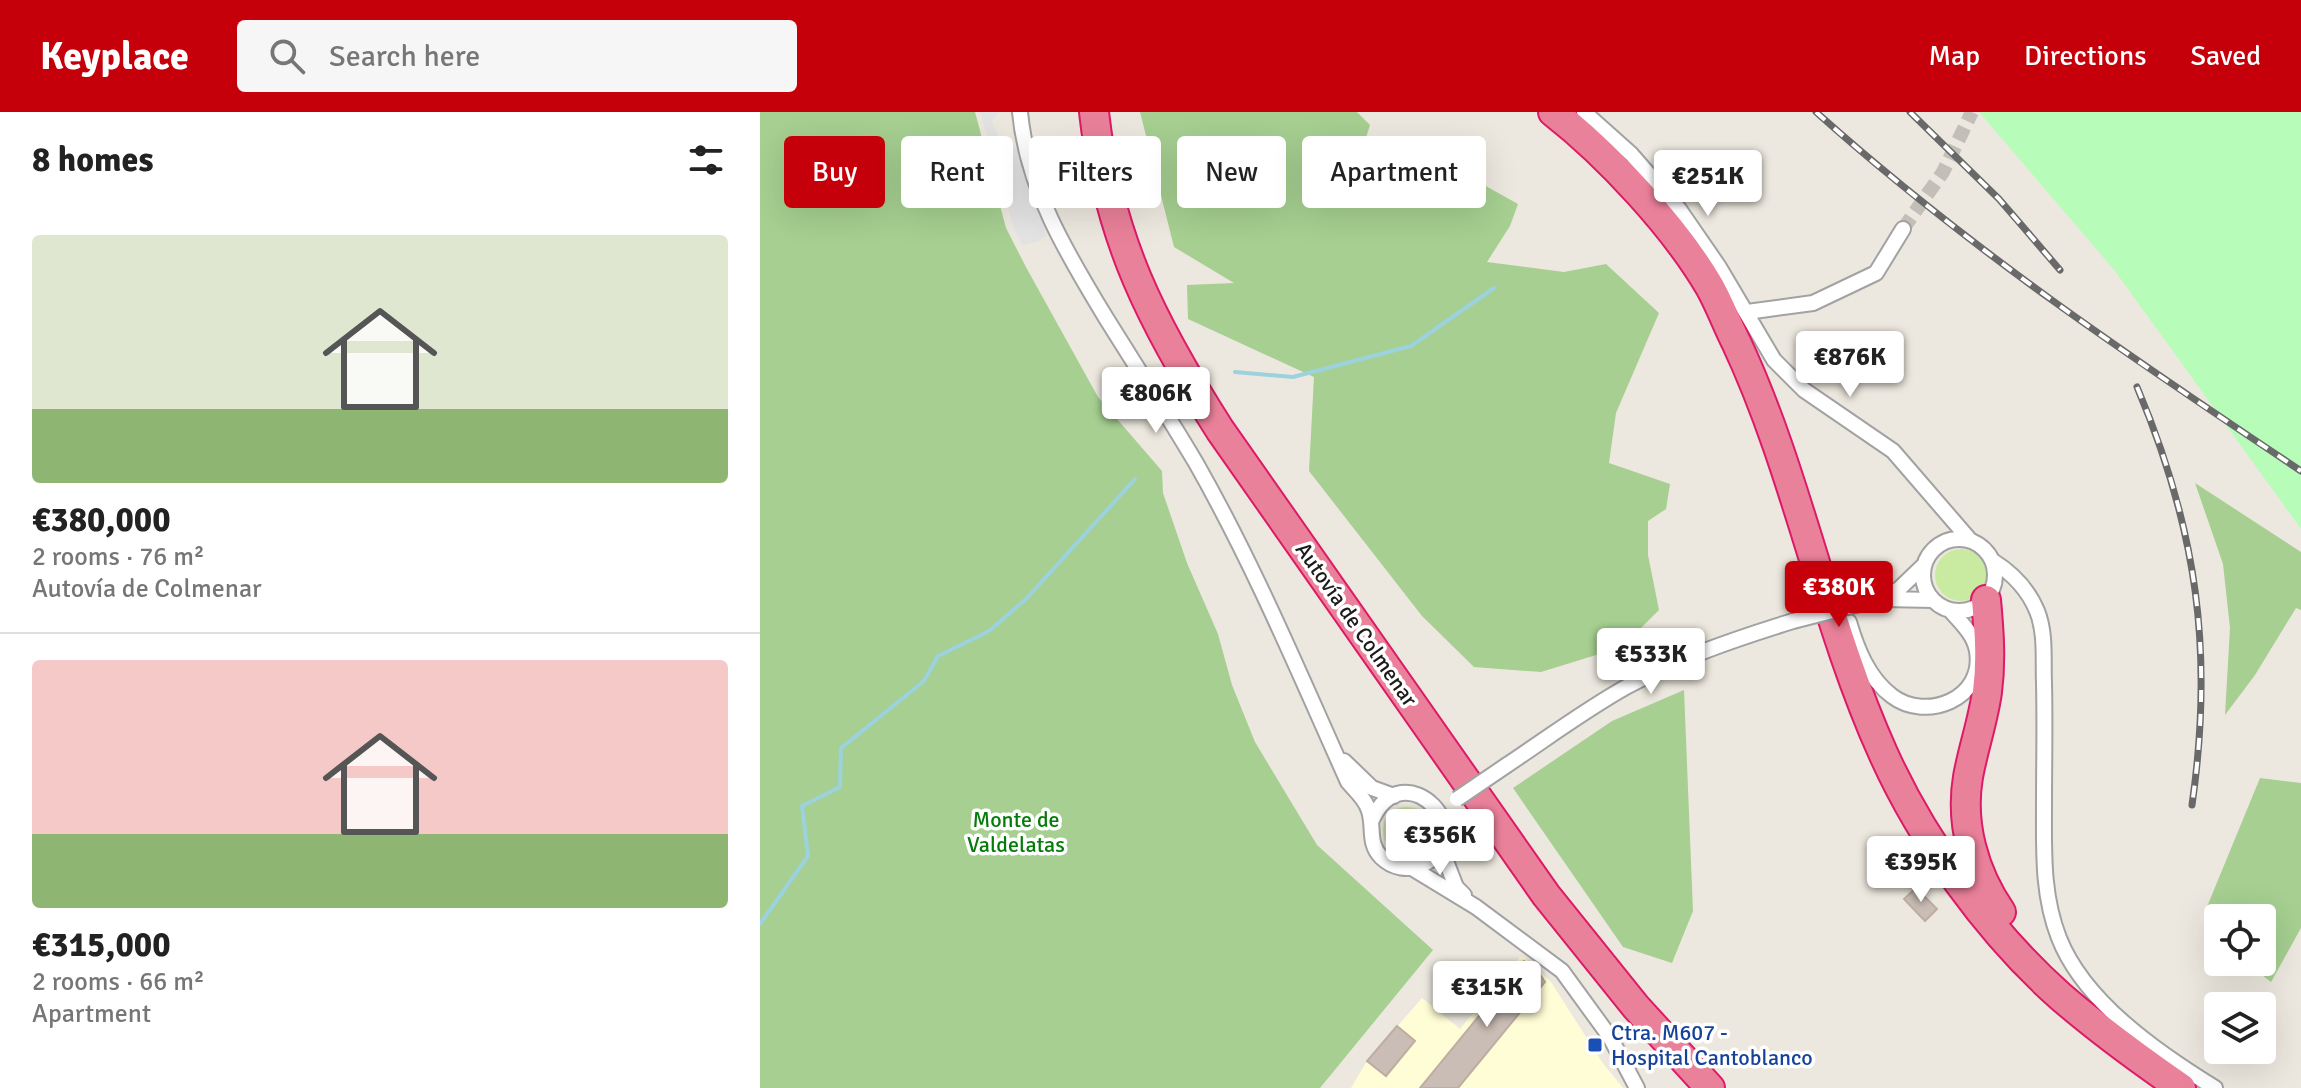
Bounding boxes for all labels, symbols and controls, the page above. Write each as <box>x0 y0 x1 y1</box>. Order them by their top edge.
search box <box>237 20 797 92</box>
text: Keyplace <box>40 33 189 80</box>
icon: search <box>265 34 309 78</box>
text: Search here <box>329 38 480 75</box>
text: Map <box>1928 39 1980 73</box>
text: Directions <box>2024 39 2146 73</box>
text: Saved <box>2190 39 2261 73</box>
chip: Buy <box>784 136 885 208</box>
chip: Rent <box>901 136 1013 208</box>
chip: Filters <box>1029 136 1161 208</box>
chip: New <box>1177 136 1286 208</box>
chip: Apartment <box>1302 136 1486 208</box>
icon: filters <box>684 138 728 182</box>
text: 8 homes <box>32 139 153 181</box>
pin: €251K <box>1652 150 1764 218</box>
text: €251K <box>1672 160 1744 192</box>
icon: home <box>308 287 452 431</box>
pin: €876K <box>1794 331 1906 399</box>
text: €876K <box>1814 341 1886 373</box>
pin: €806K <box>1100 367 1212 435</box>
text: €806K <box>1120 377 1192 409</box>
text: €380,000 <box>32 499 171 541</box>
street label: Autovía de Colmenar <box>1290 537 1423 712</box>
text: 2 rooms · 76 m² <box>32 541 205 573</box>
pin: €380K <box>1783 561 1895 629</box>
text: €380K <box>1803 571 1875 603</box>
text: Autovía de Colmenar <box>32 573 262 605</box>
pin: €533K <box>1595 628 1707 696</box>
text: €533K <box>1615 638 1687 670</box>
icon: home <box>308 712 452 856</box>
park label: Monte de Valdelatas <box>967 806 1065 858</box>
pin: €356K <box>1384 809 1496 877</box>
text: €356K <box>1404 819 1476 851</box>
pin: €395K <box>1865 836 1977 904</box>
text: €395K <box>1885 846 1957 878</box>
map controls <box>2204 904 2276 1064</box>
button: locate <box>2204 904 2276 976</box>
text: €315,000 <box>32 924 171 966</box>
pin: €315K <box>1431 961 1543 1029</box>
text: 2 rooms · 66 m² <box>32 966 205 998</box>
text: €315K <box>1451 971 1523 1003</box>
button: layers <box>2204 992 2276 1064</box>
text: Apartment <box>32 998 151 1030</box>
place label: Ctra. M607 - Hospital Cantoblanco <box>1611 1019 1813 1071</box>
marker: Ctra. M607 - Hospital Cantoblanco <box>1586 1036 1604 1054</box>

